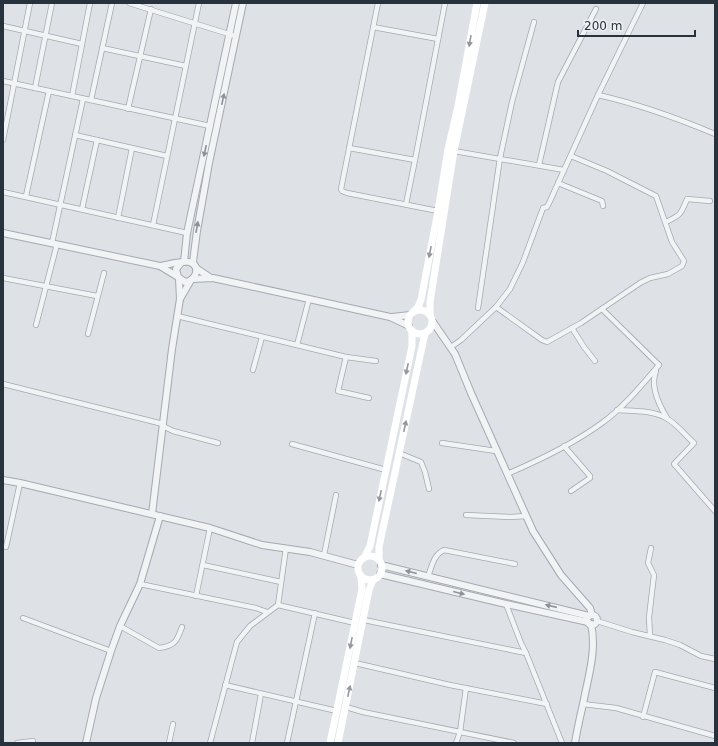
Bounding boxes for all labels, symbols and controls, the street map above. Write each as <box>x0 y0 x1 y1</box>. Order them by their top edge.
scale bar <box>578 12 695 38</box>
text: 200 m <box>584 19 622 33</box>
one-way arrow <box>467 35 473 47</box>
one-way arrow <box>220 93 226 106</box>
one-way arrow <box>201 145 207 157</box>
one-way arrow <box>195 221 201 233</box>
one-way arrow <box>427 245 433 258</box>
one-way arrow <box>404 363 410 375</box>
one-way arrow <box>402 420 408 432</box>
one-way arrow <box>377 490 383 502</box>
one-way arrow <box>405 569 417 575</box>
one-way arrow <box>453 590 465 596</box>
one-way arrow <box>545 603 557 609</box>
one-way arrow <box>347 636 353 649</box>
one-way arrow <box>347 685 353 697</box>

